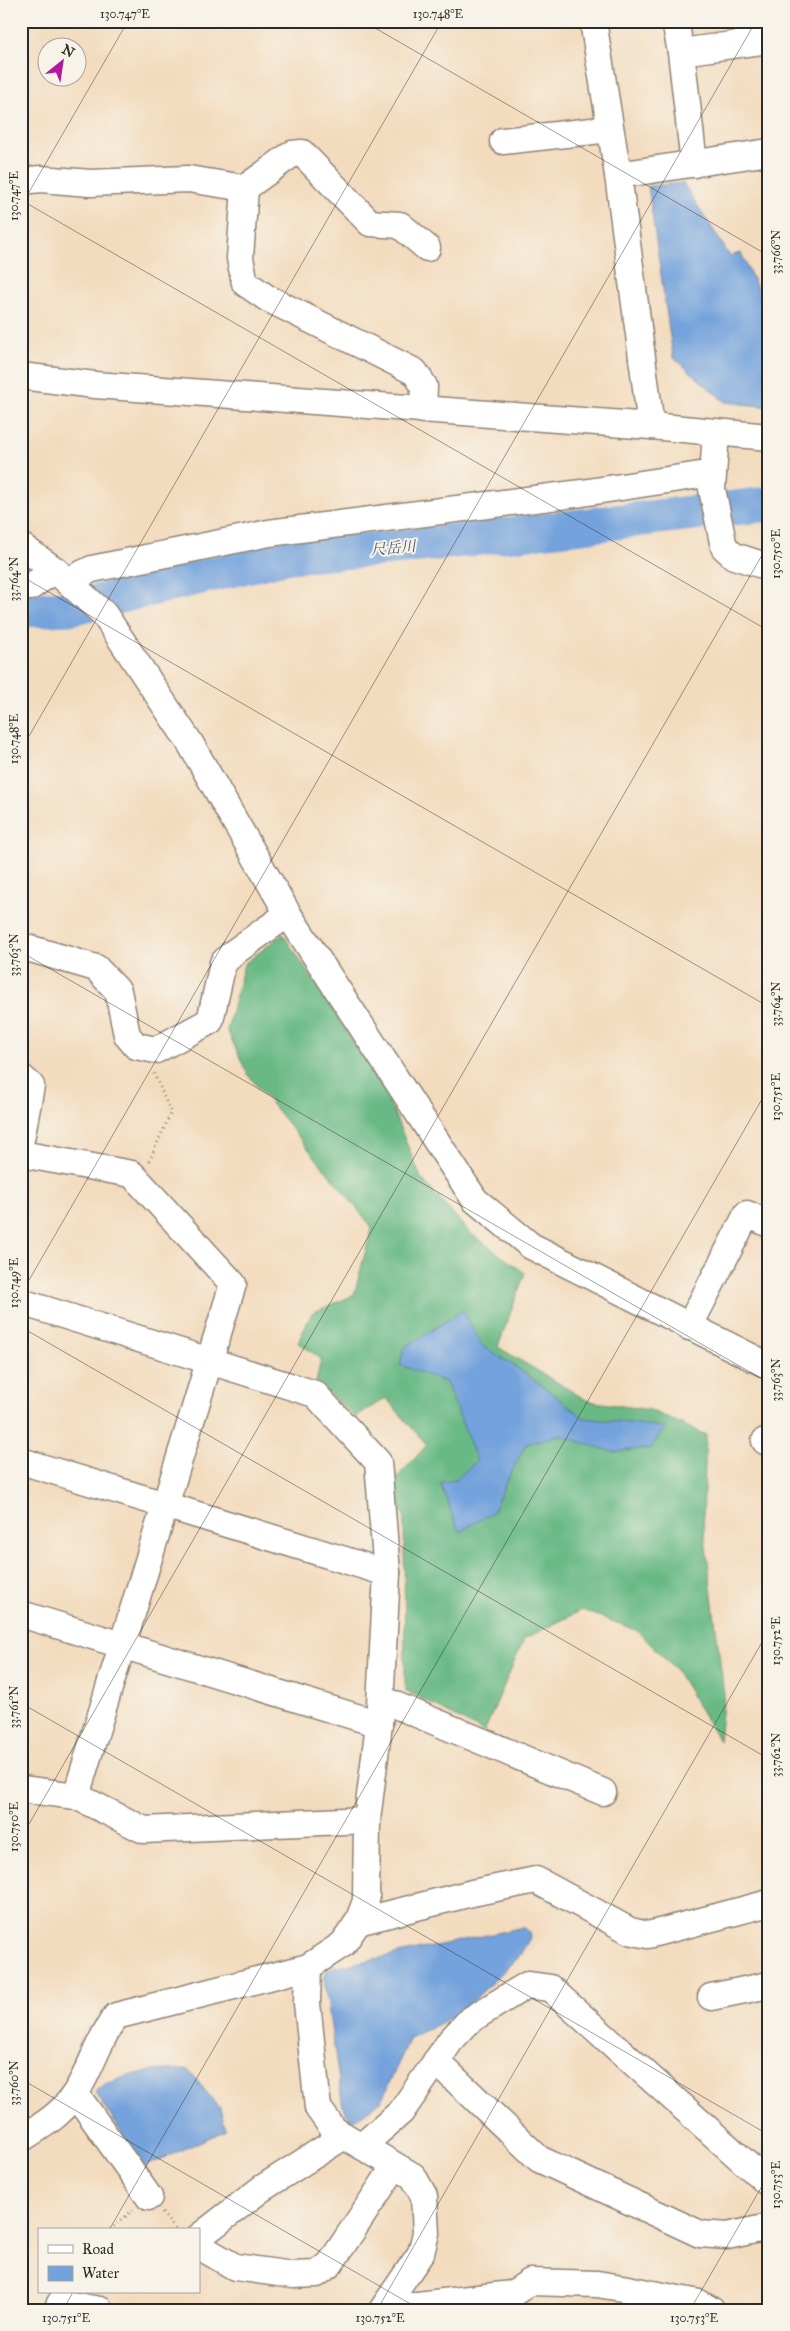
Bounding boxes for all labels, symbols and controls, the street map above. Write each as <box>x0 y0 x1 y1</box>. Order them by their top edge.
text: 130.747°E <box>100 7 150 21</box>
text: 130.748°E <box>413 7 464 21</box>
north arrow <box>38 38 88 88</box>
text: N <box>59 41 78 62</box>
text: 130.747°E <box>7 171 21 221</box>
text: 33.766°N <box>769 230 783 274</box>
text: 130.750°E <box>769 528 783 579</box>
water label: 尺岳川 <box>370 537 418 559</box>
text: 33.764°N <box>7 556 21 602</box>
text: 130.748°E <box>7 713 21 764</box>
text: 33.763°N <box>7 933 21 977</box>
text: 33.764°N <box>769 981 783 1027</box>
text: 130.751°E <box>769 1073 783 1121</box>
text: 130.749°E <box>7 1257 21 1308</box>
text: 33.763°N <box>769 1358 783 1402</box>
text: 130.752°E <box>769 1616 783 1666</box>
text: 33.761°N <box>7 1685 21 1729</box>
text: 33.762°N <box>769 1733 783 1777</box>
text: 130.750°E <box>7 1801 21 1852</box>
text: 33.760°N <box>7 2060 21 2106</box>
text: 130.753°E <box>769 2161 783 2209</box>
legend <box>38 2228 200 2294</box>
text: Road <box>82 2240 114 2258</box>
text: Water <box>82 2264 119 2282</box>
text: 130.751°E <box>42 2311 90 2325</box>
text: 130.752°E <box>355 2311 405 2325</box>
text: 130.753°E <box>670 2311 718 2325</box>

